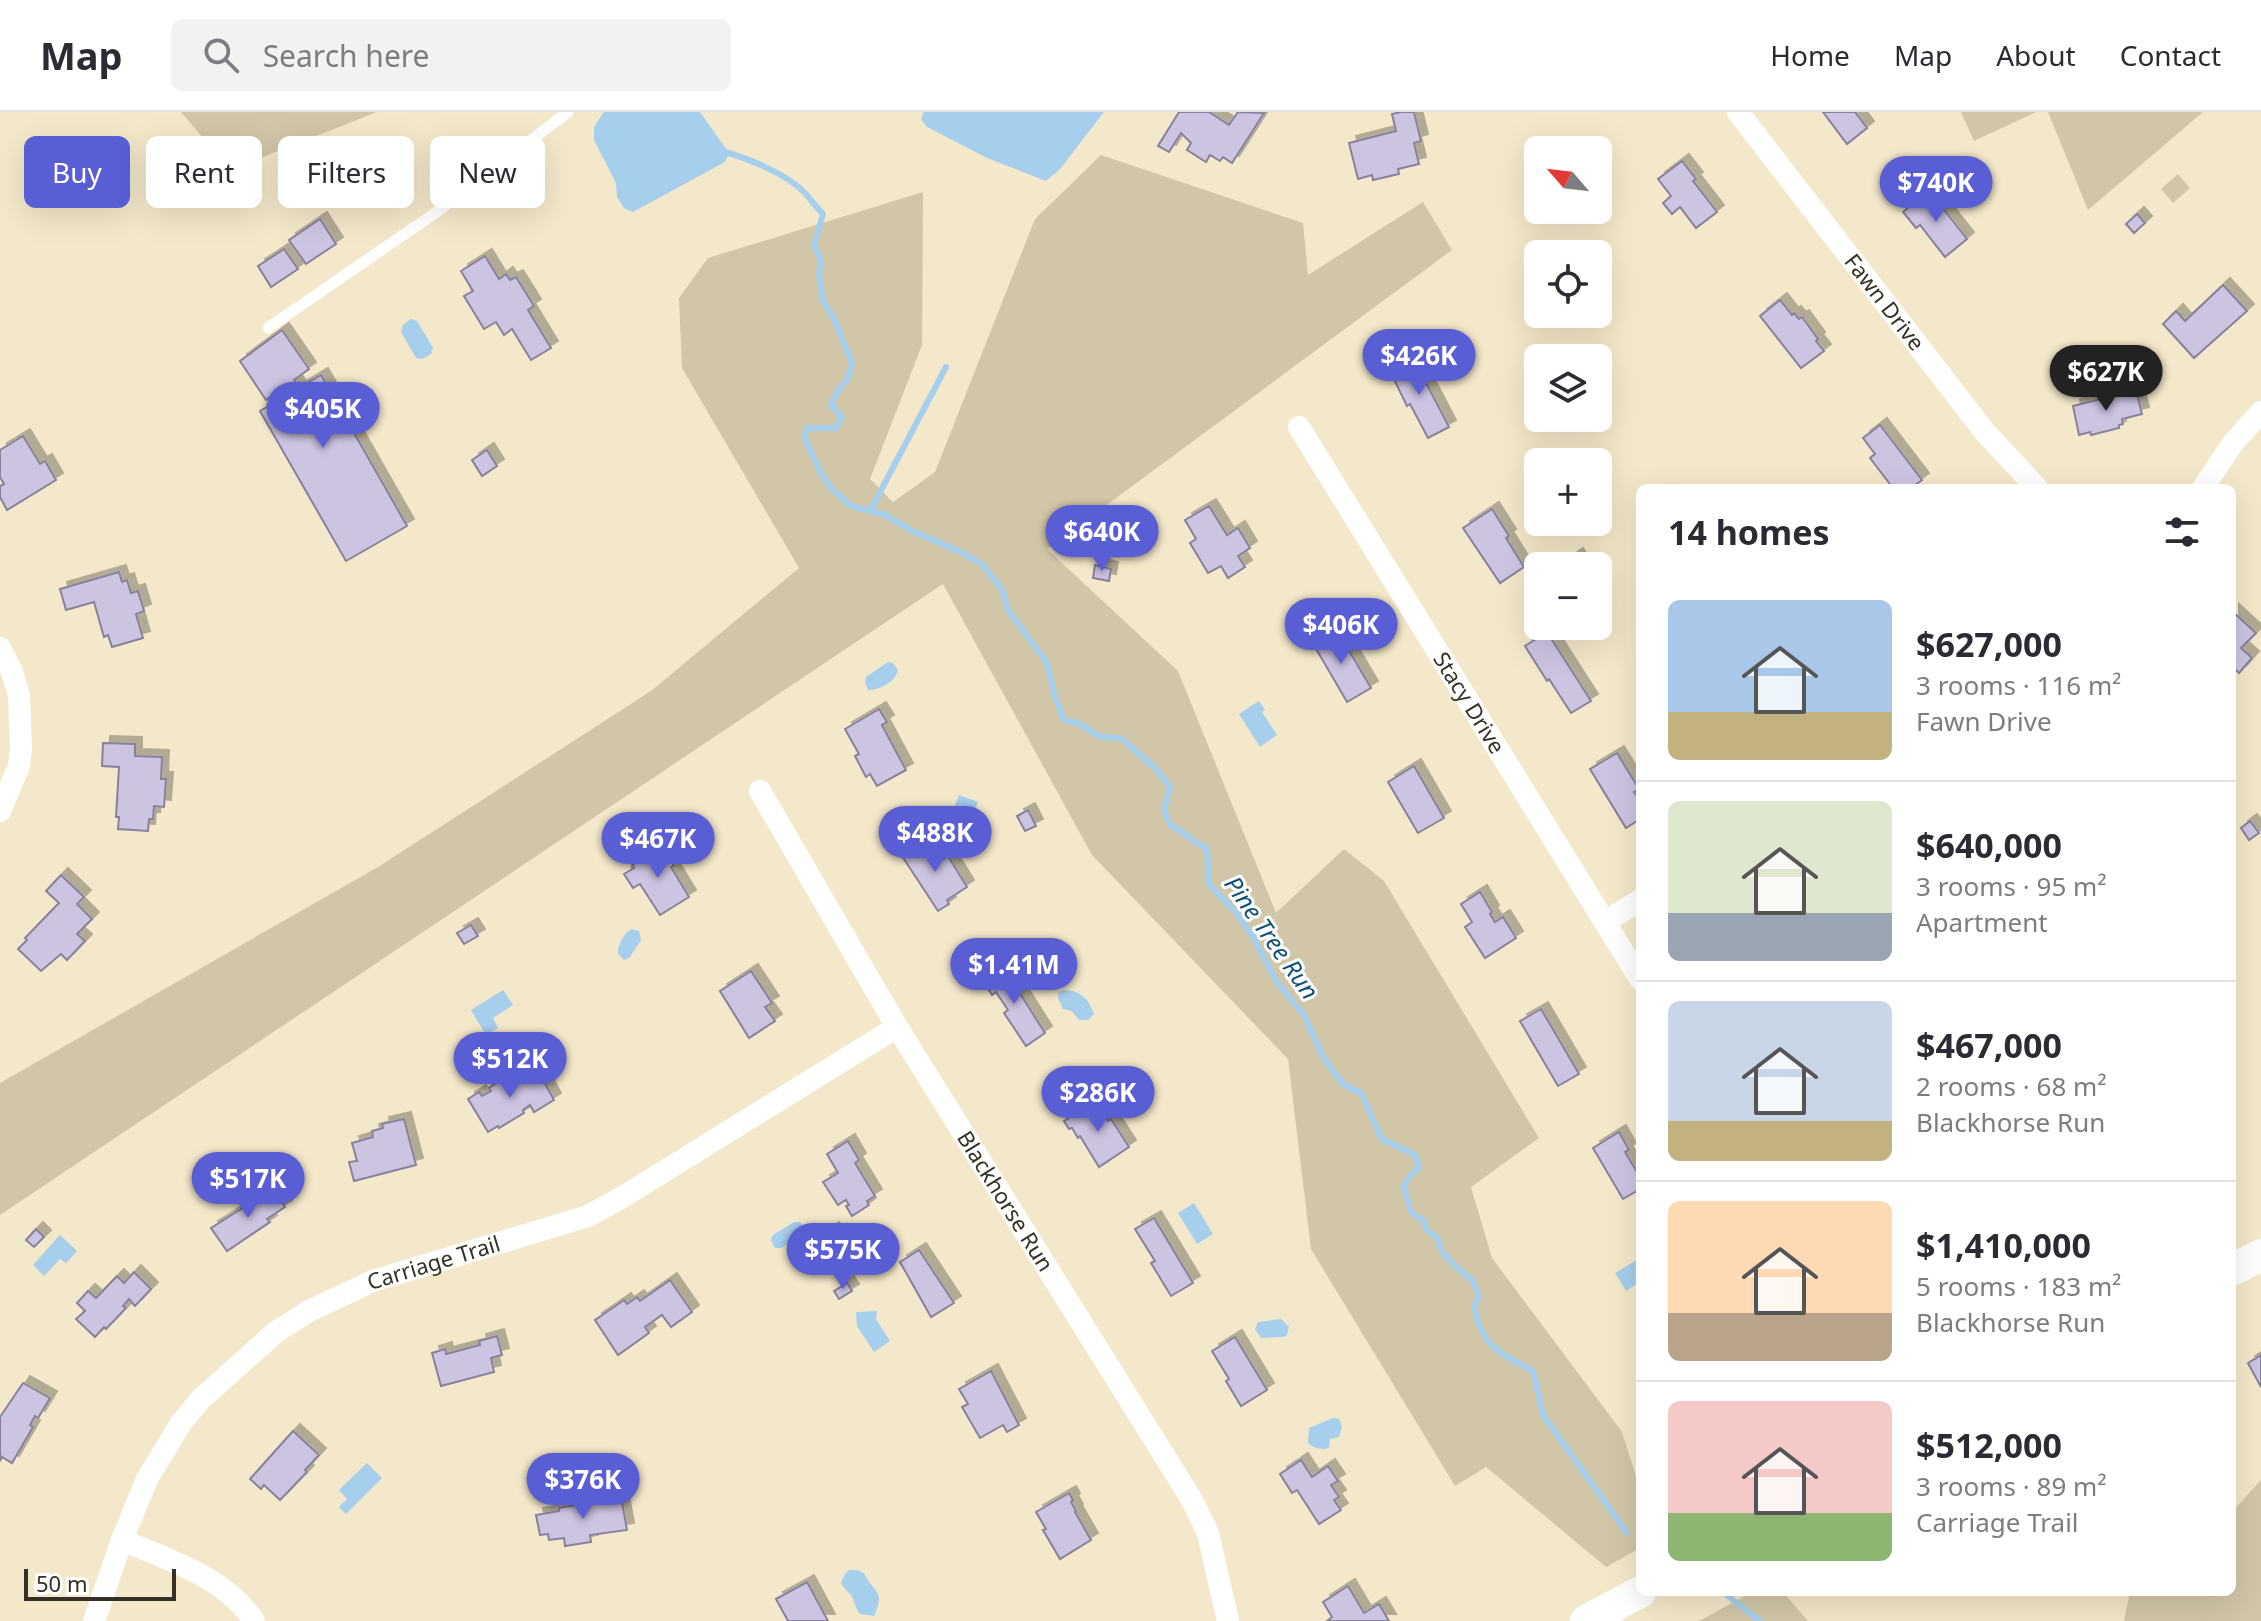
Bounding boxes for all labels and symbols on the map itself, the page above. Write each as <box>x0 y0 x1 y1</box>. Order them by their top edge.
north arrow <box>1524 136 1612 224</box>
pin: $740K <box>1880 156 1992 224</box>
street label: Fawn Drive <box>1838 247 1932 356</box>
pin: $426K <box>1363 329 1475 397</box>
pin: $627K <box>2050 345 2162 413</box>
pin: $405K <box>267 382 379 450</box>
pin: $640K <box>1046 505 1158 573</box>
pin: $406K <box>1285 598 1397 666</box>
street label: Stacy Drive <box>1427 646 1513 759</box>
pin: $488K <box>879 806 991 874</box>
pin: $467K <box>602 812 714 880</box>
water label: Pine Tree Run <box>1218 869 1327 1005</box>
pin: $1.41M <box>949 938 1079 1006</box>
pin: $512K <box>454 1032 566 1100</box>
pin: $286K <box>1042 1066 1154 1134</box>
street label: Blackhorse Run <box>951 1125 1062 1276</box>
pin: $517K <box>192 1152 304 1220</box>
pin: $575K <box>787 1223 899 1291</box>
street label: Carriage Trail <box>363 1227 503 1296</box>
pin: $376K <box>527 1453 639 1521</box>
scale bar <box>24 1565 176 1601</box>

